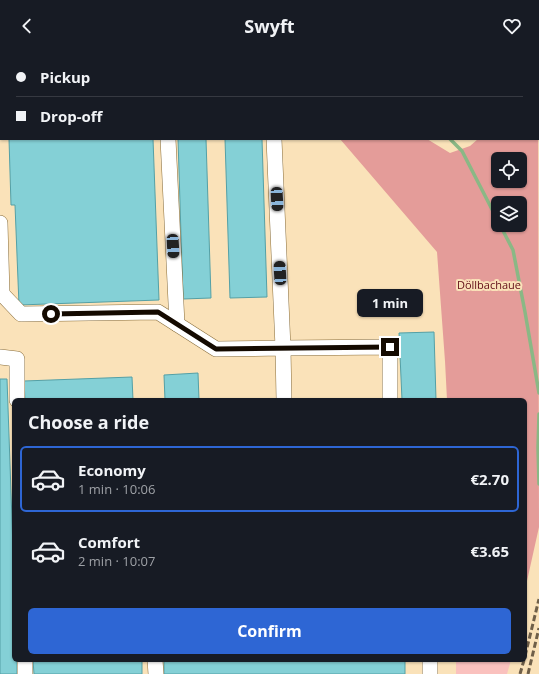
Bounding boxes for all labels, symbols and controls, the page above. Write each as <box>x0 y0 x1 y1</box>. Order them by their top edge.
text: Swyft <box>244 14 295 38</box>
icon: back <box>16 15 38 37</box>
icon: heart <box>501 15 523 37</box>
text: Pickup <box>40 67 90 87</box>
text: Drop-off <box>40 106 102 126</box>
map controls <box>491 152 527 232</box>
button: locate <box>491 152 527 188</box>
car <box>270 187 284 211</box>
button: layers <box>491 196 527 232</box>
car <box>166 234 180 258</box>
car <box>273 261 287 285</box>
park label: Döllbachaue <box>457 277 521 292</box>
callout: 1 min <box>357 289 423 317</box>
text: 1 min <box>372 294 408 312</box>
route start <box>42 305 60 323</box>
route end <box>381 338 399 356</box>
text: Choose a ride <box>28 410 149 434</box>
text: Economy <box>78 460 146 480</box>
icon: car <box>30 461 66 497</box>
text: €2.70 <box>470 469 509 489</box>
text: 1 min · 10:06 <box>78 480 155 498</box>
text: Comfort <box>78 532 140 552</box>
icon: car <box>30 533 66 569</box>
text: €3.65 <box>470 541 509 561</box>
text: 2 min · 10:07 <box>78 552 155 570</box>
button: Confirm <box>28 608 511 654</box>

